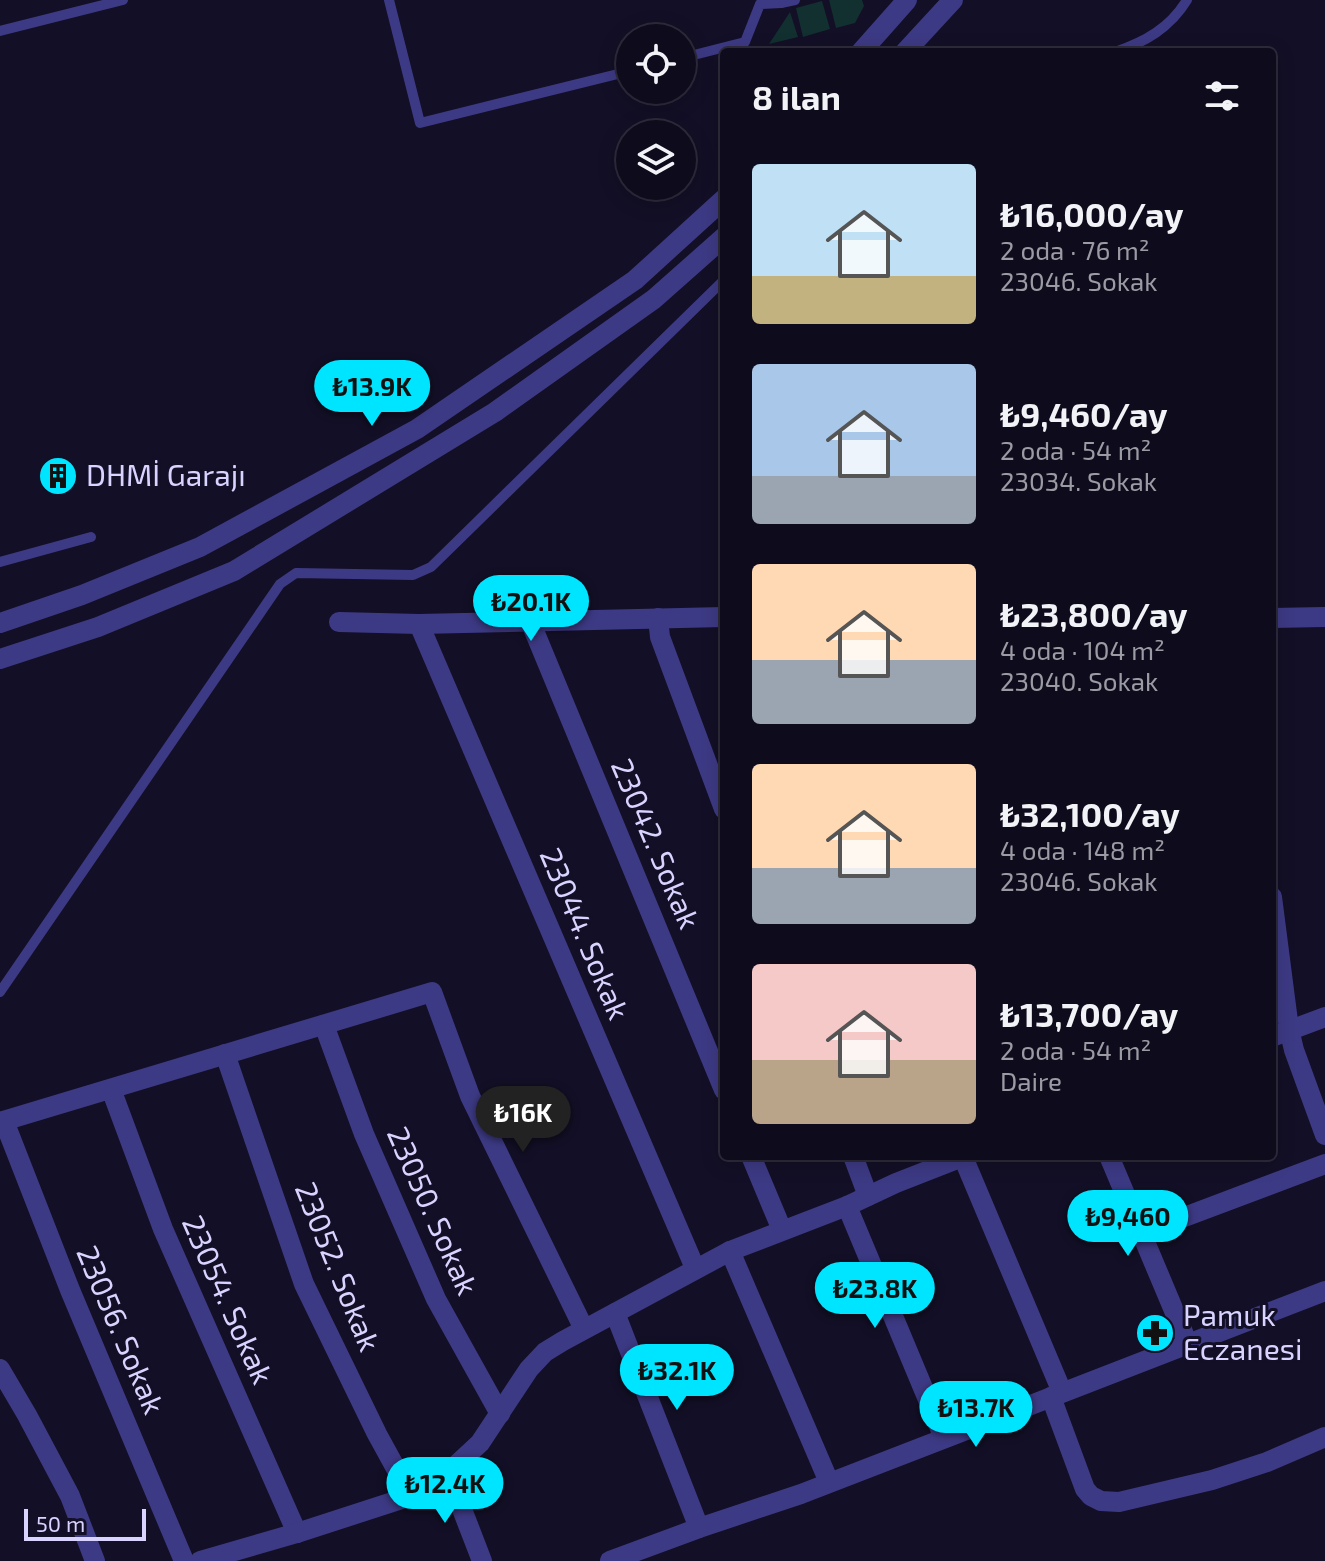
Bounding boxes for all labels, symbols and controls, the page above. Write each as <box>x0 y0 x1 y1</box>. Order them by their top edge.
map controls <box>616 24 696 200</box>
button: locate <box>616 24 696 104</box>
icon: filters <box>1200 74 1244 118</box>
text: 8 ilan <box>752 76 841 117</box>
button: layers <box>616 120 696 200</box>
text: ₺16,000/ay <box>1000 193 1184 234</box>
icon: home <box>816 196 912 292</box>
text: 2 oda · 76 m² <box>1000 234 1150 265</box>
text: 23046. Sokak <box>1000 265 1157 296</box>
pin: ₺13.9K <box>307 360 437 428</box>
text: ₺13.9K <box>332 370 412 401</box>
text: ₺9,460/ay <box>1000 393 1168 434</box>
icon: home <box>816 396 912 492</box>
text: 2 oda · 54 m² <box>1000 434 1151 465</box>
building icon: DHMİ Garajı <box>37 455 79 497</box>
place label: DHMİ Garajı <box>86 456 246 492</box>
text: 23034. Sokak <box>1000 465 1157 496</box>
pin: ₺20.1K <box>466 575 596 643</box>
text: ₺20.1K <box>491 585 571 616</box>
text: ₺23,800/ay <box>1000 593 1188 634</box>
icon: home <box>816 596 912 692</box>
text: 4 oda · 104 m² <box>1000 634 1165 665</box>
text: 23040. Sokak <box>1000 665 1158 696</box>
street label: 23042. Sokak <box>605 753 709 934</box>
text: ₺32,100/ay <box>1000 793 1180 834</box>
icon: home <box>816 796 912 892</box>
text: 4 oda · 148 m² <box>1000 834 1165 865</box>
street label: 23044. Sokak <box>534 842 638 1024</box>
text: 23046. Sokak <box>1000 865 1157 896</box>
text: ₺13,700/ay <box>1000 993 1178 1034</box>
icon: home <box>816 996 912 1092</box>
text: 2 oda · 54 m² <box>1000 1034 1151 1065</box>
text: Daire <box>1000 1065 1062 1096</box>
pin: ₺16K <box>476 1086 570 1154</box>
text: ₺16K <box>494 1096 552 1127</box>
street label: 23050. Sokak <box>381 1121 487 1300</box>
street label: 23052. Sokak <box>289 1177 389 1356</box>
pin: ₺9,460 <box>1063 1190 1193 1258</box>
text: ₺9,460 <box>1085 1200 1171 1231</box>
street label: 23054. Sokak <box>176 1209 282 1389</box>
street label: 23056. Sokak <box>70 1240 173 1419</box>
pin: ₺23.8K <box>810 1262 940 1330</box>
text: ₺23.8K <box>833 1272 917 1303</box>
place label: Pamuk Eczanesi <box>1183 1296 1303 1366</box>
pharmacy icon: Pamuk Eczanesi <box>1134 1312 1176 1354</box>
pin: ₺32.1K <box>612 1344 742 1412</box>
text: ₺32.1K <box>638 1354 716 1385</box>
pin: ₺13.7K <box>911 1381 1041 1449</box>
text: ₺13.7K <box>937 1391 1015 1422</box>
pin: ₺12.4K <box>380 1457 510 1525</box>
text: ₺12.4K <box>404 1467 486 1498</box>
scale bar <box>24 1505 146 1541</box>
text: 50 m <box>36 1510 85 1536</box>

